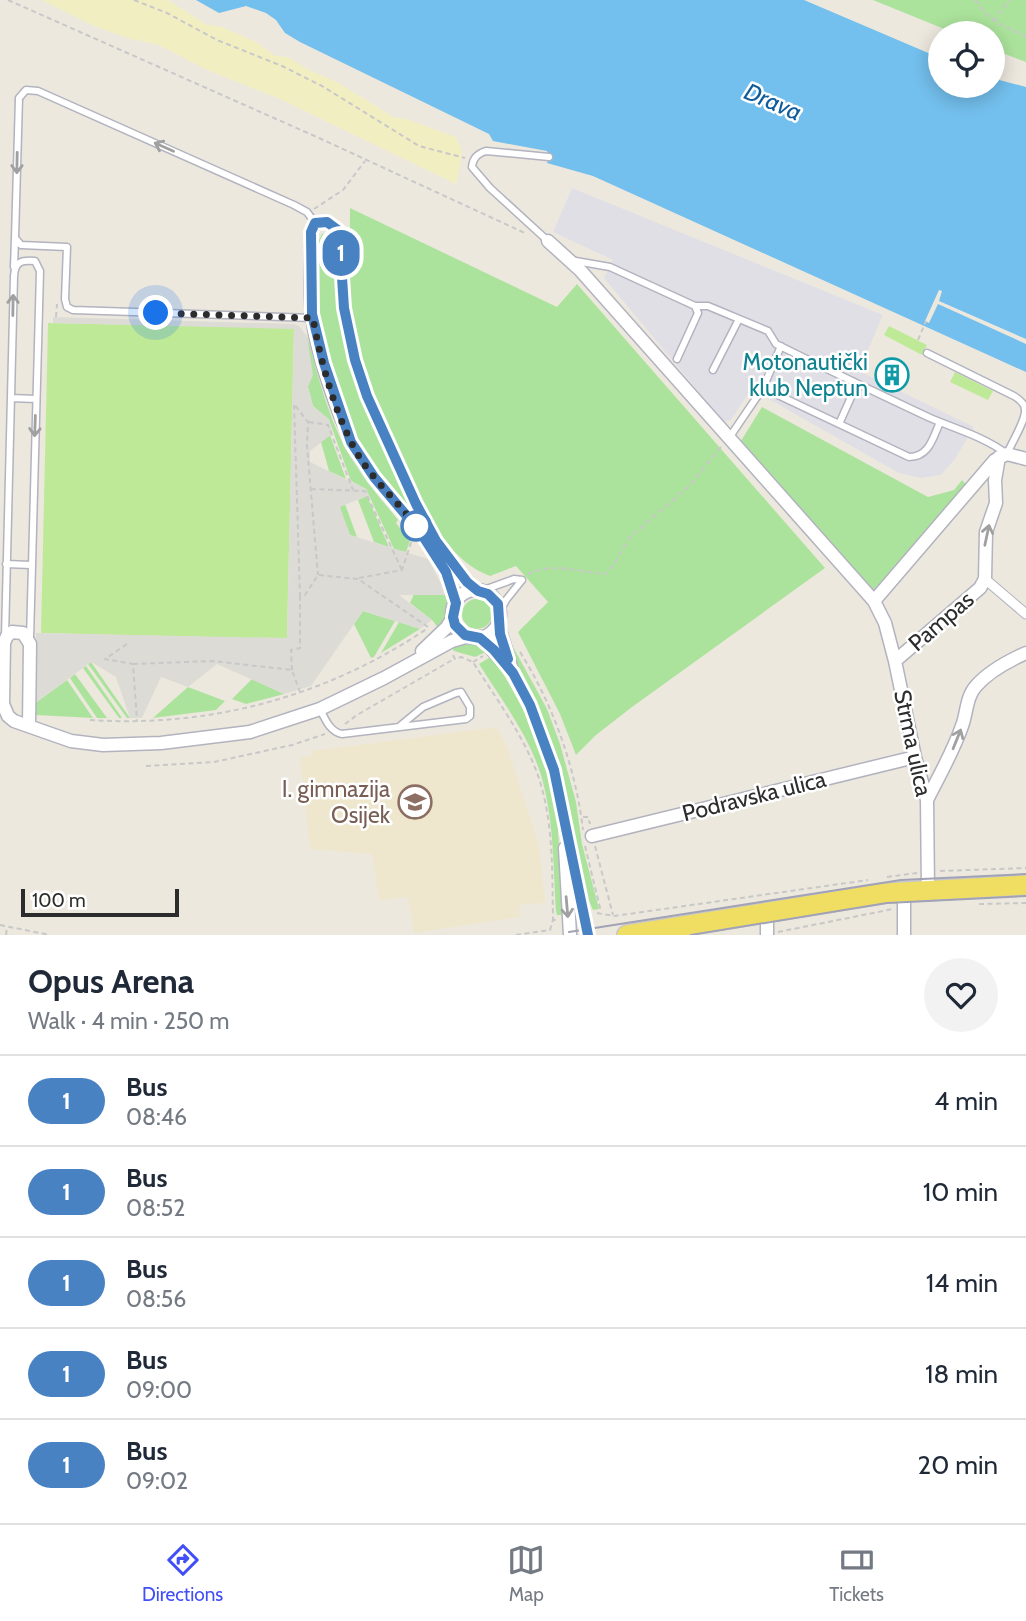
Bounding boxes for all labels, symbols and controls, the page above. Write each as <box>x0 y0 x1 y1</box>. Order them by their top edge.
map controls <box>928 21 1005 98</box>
button: locate <box>928 21 1005 98</box>
water label: Drava <box>740 77 806 126</box>
one-way arrow <box>154 140 175 153</box>
one-way arrow <box>10 152 24 175</box>
line badge: 1 <box>318 230 364 276</box>
text: 1 <box>337 238 345 267</box>
one-way arrow <box>6 294 20 317</box>
your location <box>138 295 173 330</box>
place label: Motonautički klub Neptun <box>743 348 868 402</box>
building icon: Motonautički klub Neptun <box>873 356 911 394</box>
one-way arrow <box>29 414 42 437</box>
unlabelled marker <box>401 511 431 541</box>
one-way arrow <box>980 524 994 547</box>
street label: Pampas <box>903 585 979 657</box>
street label: Strma ulica <box>888 687 938 799</box>
one-way arrow <box>952 729 965 750</box>
street label: Podravska ulica <box>679 765 829 827</box>
place label: I. gimnazija Osijek <box>282 775 391 829</box>
school or university icon: I. gimnazija Osijek <box>396 783 434 821</box>
scale bar <box>21 886 178 918</box>
text: 100 m <box>32 889 86 912</box>
one-way arrow <box>561 895 574 918</box>
button: heart <box>924 958 998 1032</box>
text: Opus Arena <box>28 961 194 1001</box>
text: Walk · 4 min · 250 m <box>28 1007 230 1035</box>
text: Bus <box>126 1071 167 1103</box>
text: 4 min <box>934 1085 998 1117</box>
text: 1 <box>62 1086 71 1115</box>
text: 08:46 <box>126 1103 187 1131</box>
text: Bus <box>126 1162 167 1194</box>
text: 10 min <box>923 1176 998 1208</box>
text: 1 <box>62 1177 71 1206</box>
text: 08:52 <box>126 1194 185 1222</box>
text: Bus <box>126 1253 167 1285</box>
text: 14 min <box>926 1267 998 1299</box>
text: 1 <box>62 1268 71 1297</box>
text: 08:56 <box>126 1285 186 1313</box>
text: Bus <box>126 1344 167 1376</box>
text: 18 min <box>925 1358 998 1390</box>
text: 1 <box>62 1359 71 1388</box>
text: 09:00 <box>126 1376 192 1404</box>
text: Bus <box>126 1435 167 1467</box>
text: 20 min <box>918 1449 998 1481</box>
text: 1 <box>62 1450 71 1479</box>
text: 09:02 <box>126 1467 188 1495</box>
tab: Directions <box>142 1541 223 1606</box>
tab: Map <box>507 1541 545 1606</box>
tab: Tickets <box>829 1541 884 1606</box>

